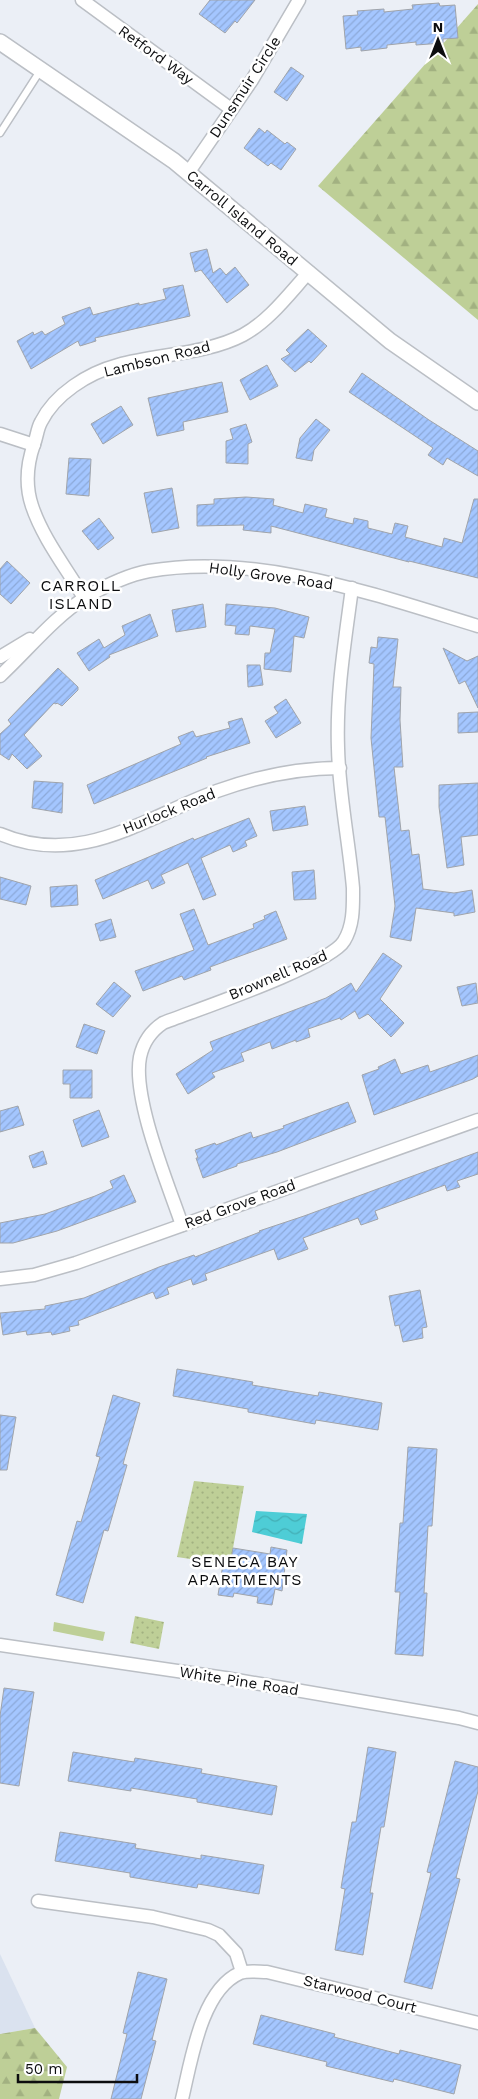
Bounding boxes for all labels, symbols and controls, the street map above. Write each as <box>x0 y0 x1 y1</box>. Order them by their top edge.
north arrow <box>413 15 463 65</box>
text: N <box>433 19 443 35</box>
street label: Retford Way <box>115 22 197 88</box>
street label: Dunsmuir Circle <box>205 33 285 141</box>
street label: Carroll Island Road <box>183 166 301 270</box>
street label: Lambson Road <box>102 337 212 381</box>
street label: Holly Grove Road <box>208 558 334 594</box>
district label: CARROLL ISLAND <box>41 576 121 613</box>
street label: Hurlock Road <box>120 784 218 838</box>
street label: Brownell Road <box>226 946 330 1004</box>
street label: Red Grove Road <box>182 1176 298 1232</box>
district label: SENECA BAY APARTMENTS <box>187 1552 303 1589</box>
street label: White Pine Road <box>178 1663 300 1699</box>
street label: Starwood Court <box>302 1971 419 2017</box>
scale bar <box>18 2052 136 2084</box>
text: 50 m <box>25 2060 62 2078</box>

